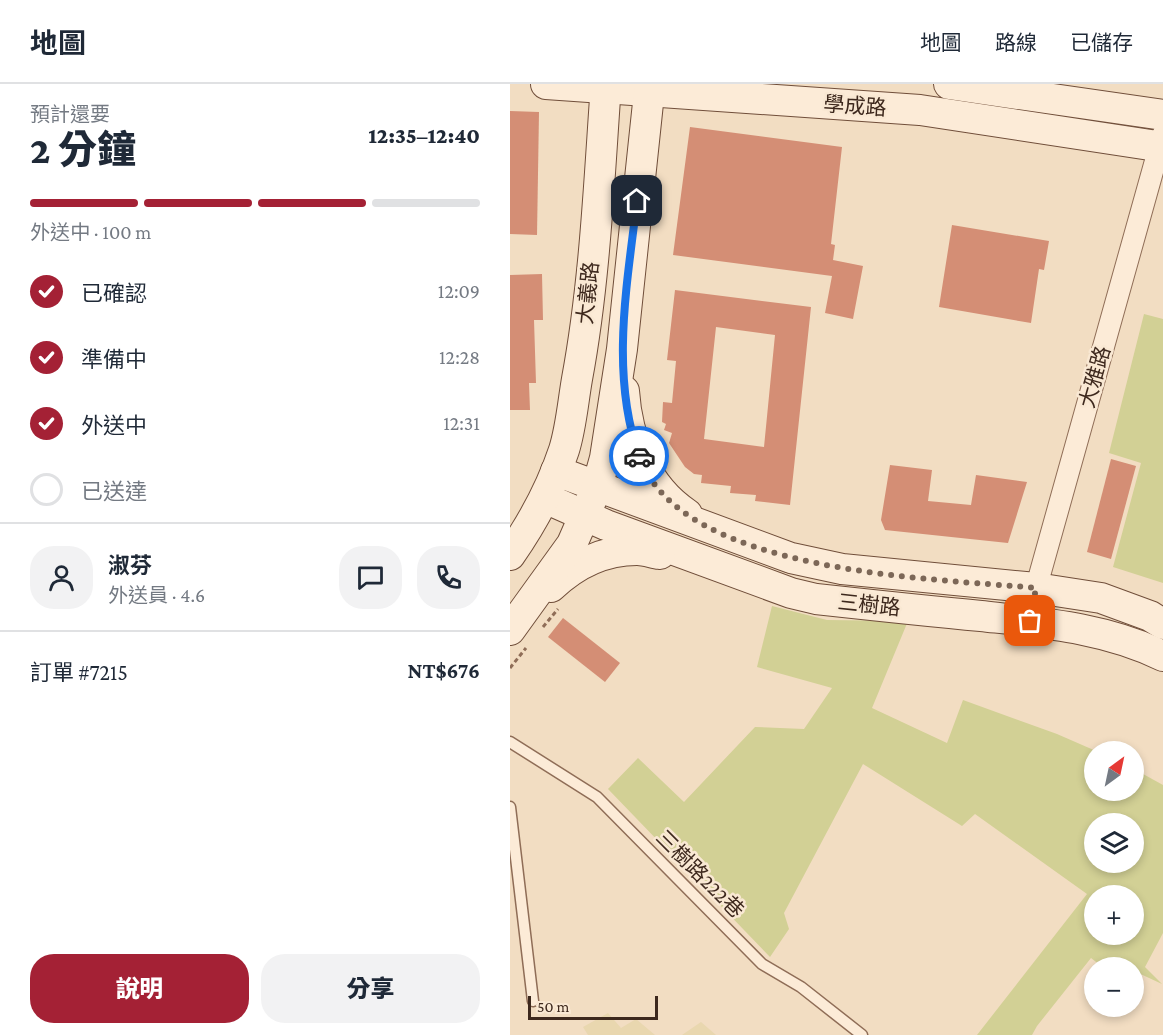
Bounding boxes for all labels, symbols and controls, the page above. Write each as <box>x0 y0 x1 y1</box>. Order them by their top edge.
text: 地圖 <box>30 28 86 59</box>
text: 地圖 <box>920 31 962 55</box>
text: 路線 <box>995 31 1037 55</box>
text: 已儲存 <box>1070 31 1133 55</box>
street label: 學成路 <box>823 92 887 120</box>
text: 預計還要 <box>30 103 110 125</box>
text: 12:35–12:40 <box>368 123 480 148</box>
text: 2 分鐘 <box>30 128 136 171</box>
pin <box>611 175 662 226</box>
icon: home <box>620 184 653 217</box>
text: 外送中 · 100 m <box>30 221 151 243</box>
street label: 大義路 <box>573 260 603 326</box>
icon: check <box>30 275 63 308</box>
text: 12:09 <box>438 280 480 302</box>
text: 已確認 <box>81 281 147 306</box>
icon: check <box>30 341 63 374</box>
street label: 大雅路 <box>1075 343 1115 411</box>
text: 12:28 <box>439 346 480 368</box>
text: 準備中 <box>81 347 147 372</box>
icon: check <box>30 407 63 440</box>
text: 12:31 <box>443 412 480 434</box>
text: 外送中 <box>81 413 147 438</box>
courier <box>609 426 669 486</box>
icon: car <box>623 440 656 473</box>
text: 已送達 <box>81 479 147 504</box>
button: person <box>30 546 93 609</box>
button: chat <box>339 546 402 609</box>
button: phone <box>417 546 480 609</box>
text: 淑芬 <box>108 553 152 578</box>
text: 外送員 · 4.6 <box>108 584 205 606</box>
street label: 三樹路 <box>836 590 902 620</box>
pin <box>1004 595 1055 646</box>
icon: bag <box>1013 604 1046 637</box>
text: NT$676 <box>407 658 480 683</box>
text: 訂單 #7215 <box>30 660 128 685</box>
north arrow <box>1084 741 1144 801</box>
map controls <box>1084 741 1144 1017</box>
button: layers <box>1084 813 1144 873</box>
street label: 三樹路222巷 <box>651 825 749 923</box>
button: + <box>1084 885 1144 945</box>
button: 說明 <box>30 954 249 1023</box>
button: 分享 <box>261 954 480 1023</box>
button: − <box>1084 957 1144 1017</box>
scale bar <box>528 993 658 1020</box>
text: 50 m <box>537 998 569 1015</box>

